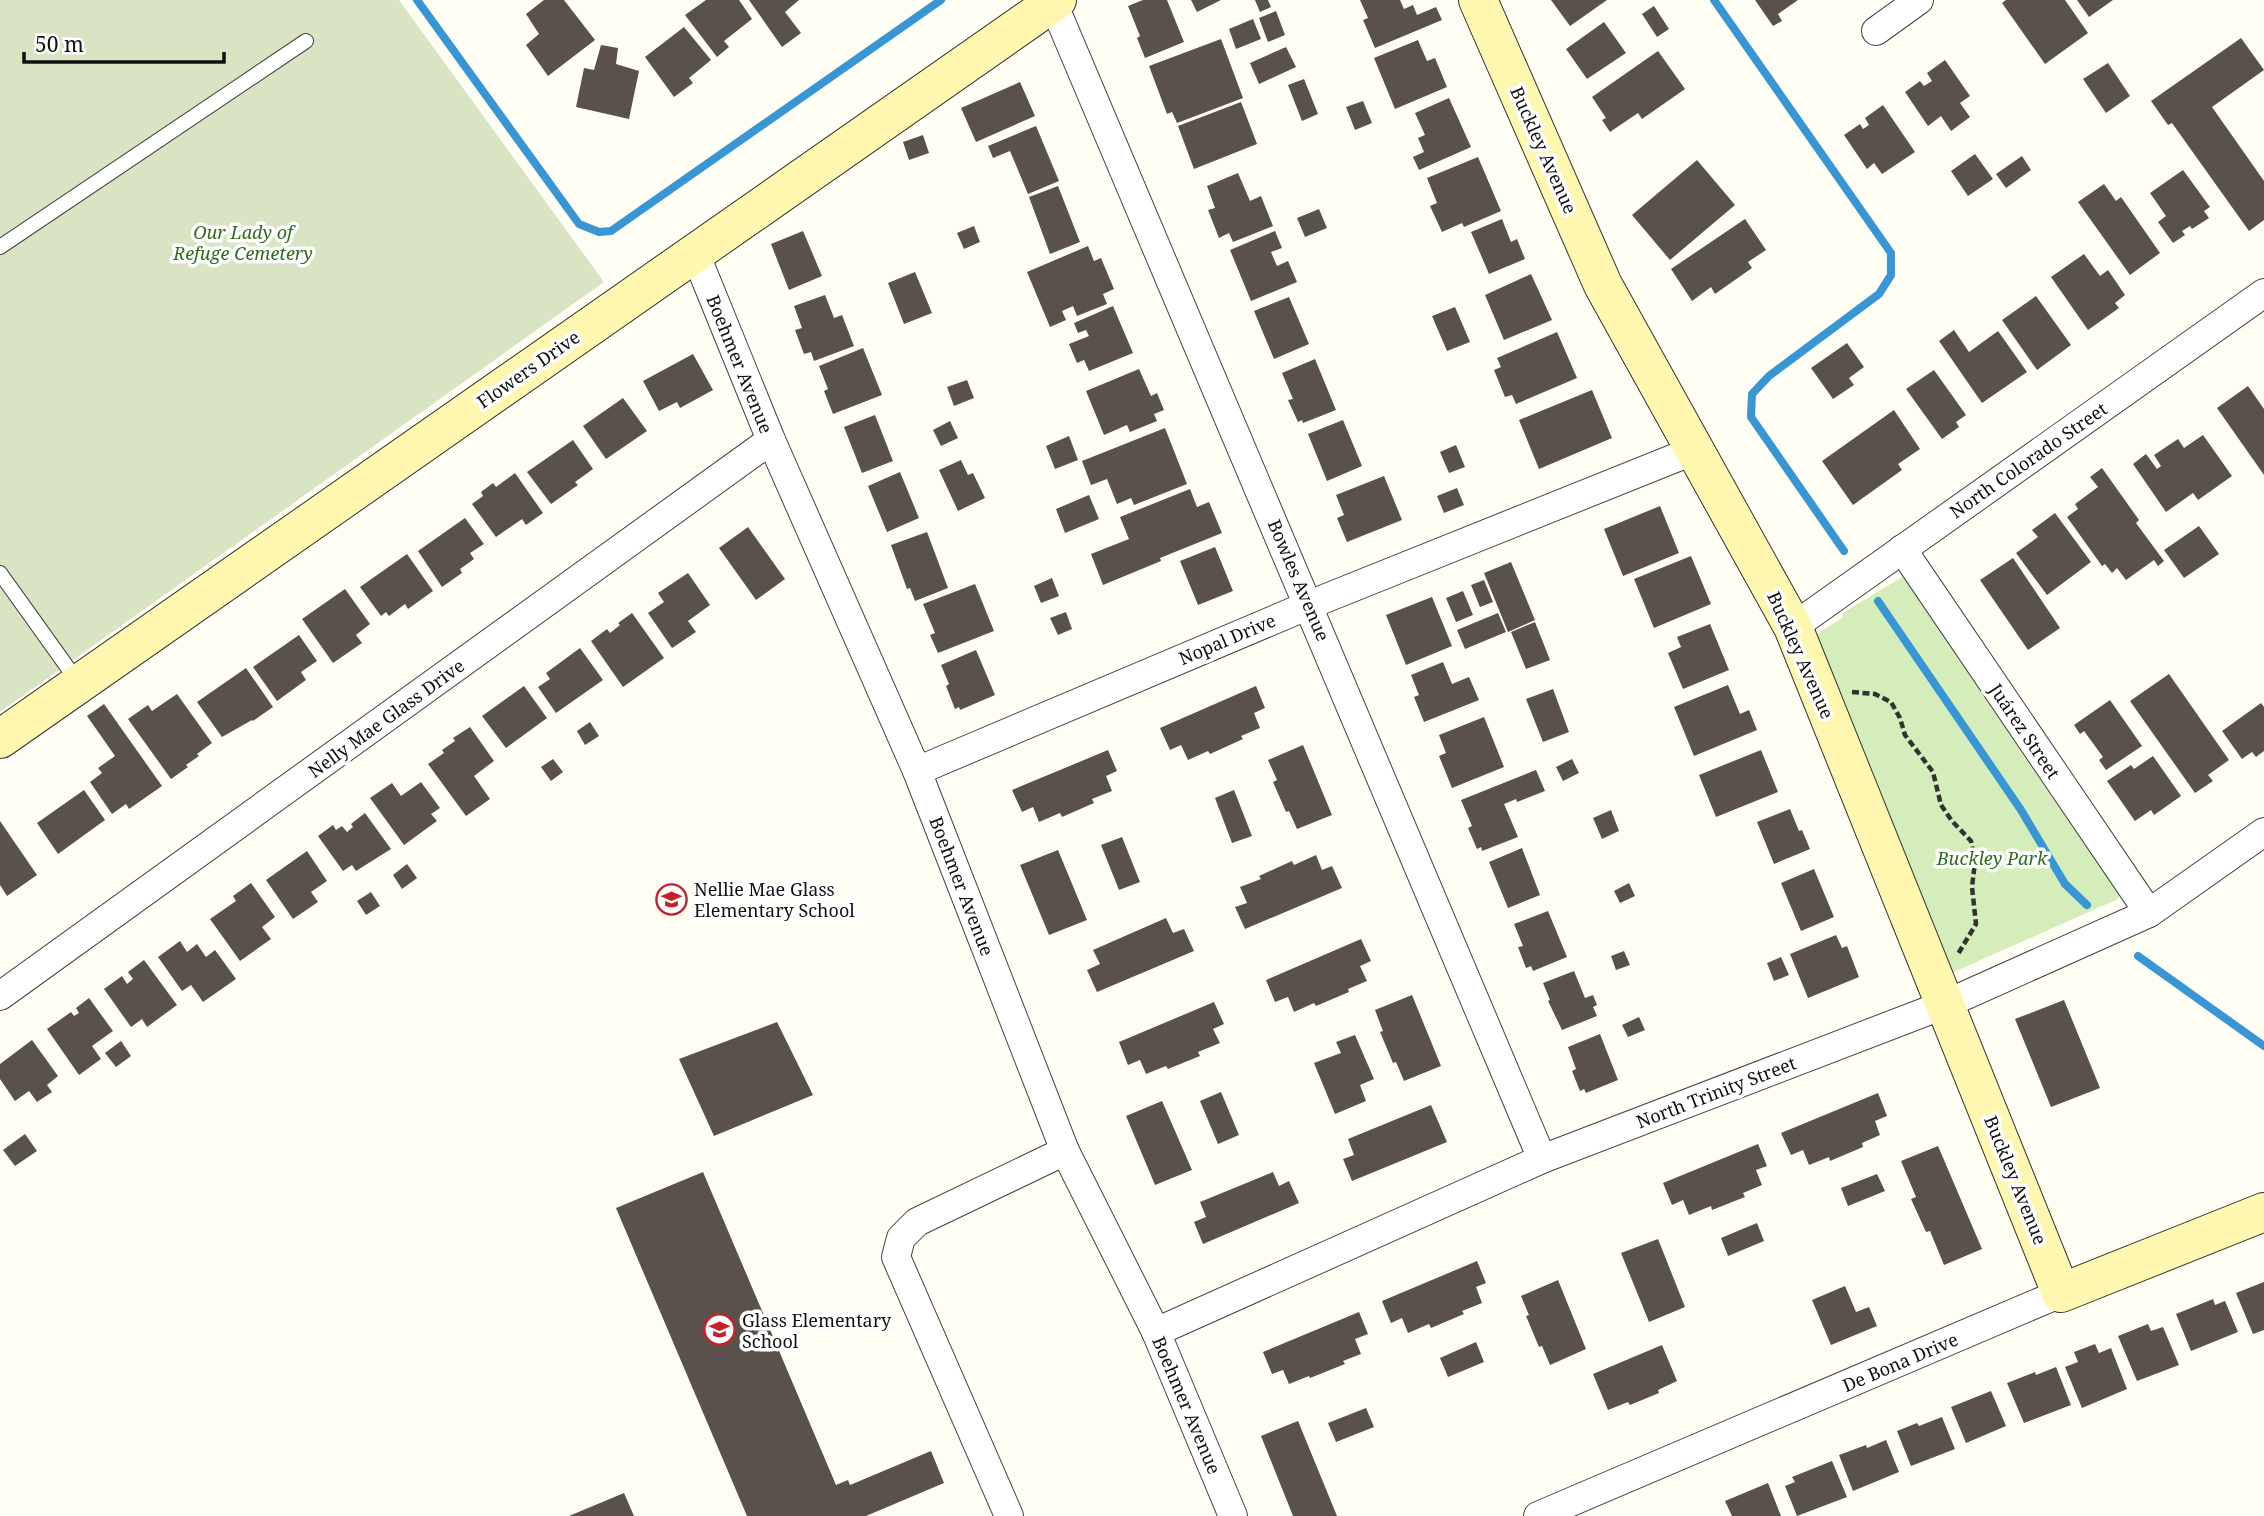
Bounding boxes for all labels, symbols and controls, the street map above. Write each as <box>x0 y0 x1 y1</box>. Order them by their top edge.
scale bar <box>24 21 224 65</box>
text: 50 m <box>35 30 84 58</box>
street label: Buckley Avenue <box>1505 83 1583 217</box>
park label: Our Lady of Refuge Cemetery <box>172 220 313 265</box>
street label: Boehmer Avenue <box>701 291 779 437</box>
street label: Flowers Drive <box>472 325 584 413</box>
street label: North Colorado Street <box>1945 397 2111 523</box>
street label: Bowles Avenue <box>1263 515 1335 645</box>
street label: Buckley Avenue <box>1762 588 1840 722</box>
street label: Nopal Drive <box>1175 608 1279 670</box>
street label: Nelly Mae Glass Drive <box>303 653 469 783</box>
street label: Juárez Street <box>1984 678 2066 783</box>
street label: Boehmer Avenue <box>924 813 1000 959</box>
park label: Buckley Park <box>1936 846 2048 870</box>
place label: Nellie Mae Glass Elementary School <box>694 877 855 922</box>
school or university icon: Nellie Mae Glass Elementary School <box>654 882 688 916</box>
street label: North Trinity Street <box>1633 1051 1799 1133</box>
street label: Buckley Avenue <box>1979 1112 2053 1248</box>
place label: Glass Elementary School <box>742 1308 892 1353</box>
school or university icon: Glass Elementary School <box>702 1313 736 1347</box>
street label: De Bona Drive <box>1839 1327 1961 1397</box>
street label: Boehmer Avenue <box>1147 1332 1227 1478</box>

